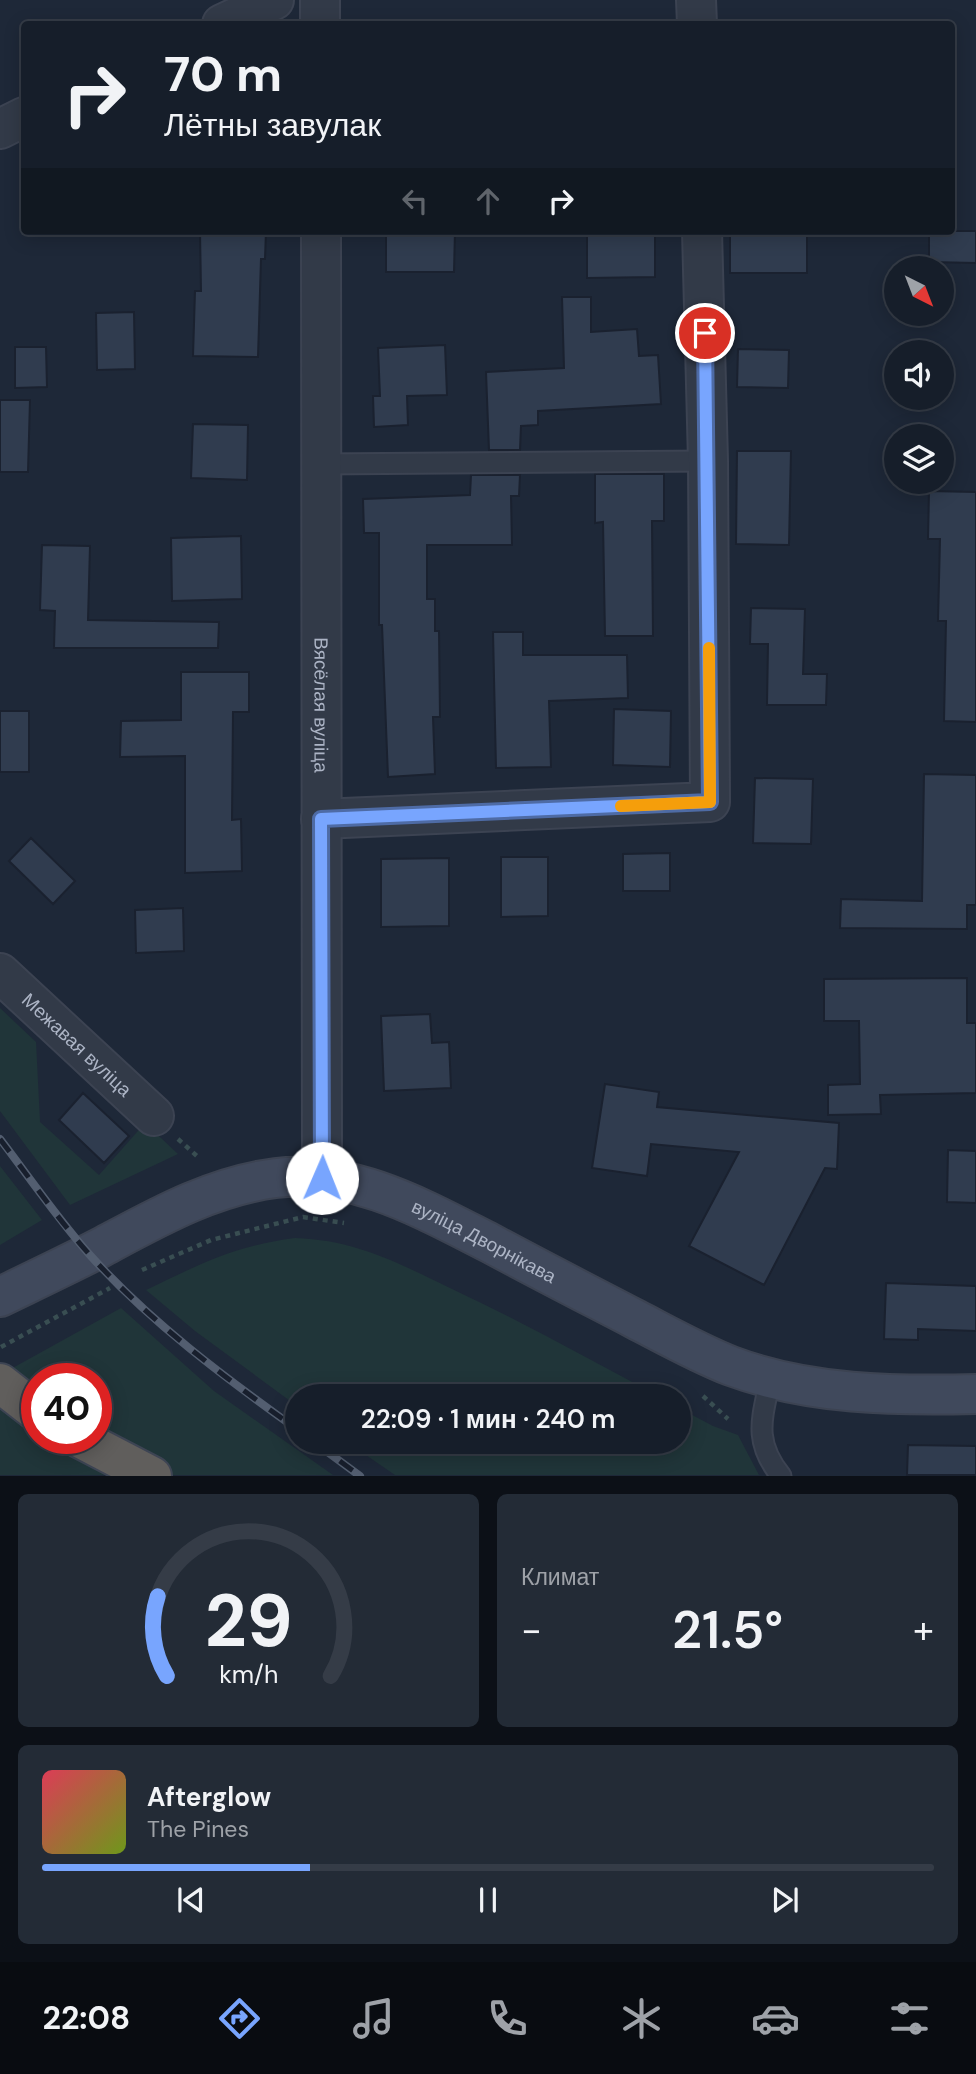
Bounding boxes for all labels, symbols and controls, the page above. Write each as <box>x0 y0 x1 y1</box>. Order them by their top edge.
text: 70 m <box>164 42 282 106</box>
icon: right <box>49 49 140 140</box>
text: Лётны завулак <box>164 104 381 146</box>
icon: left <box>396 182 434 220</box>
icon: ahead <box>469 182 507 220</box>
icon: right <box>542 182 580 220</box>
north arrow <box>884 256 954 326</box>
map controls <box>884 256 954 494</box>
pin <box>675 303 735 363</box>
icon: arrive <box>686 314 724 352</box>
button: sound <box>884 340 954 410</box>
button: layers <box>884 424 954 494</box>
street label: Вясёлая вуліца <box>309 637 334 773</box>
street label: Межавая вуліца <box>17 987 137 1102</box>
position arrow <box>285 1141 359 1215</box>
street label: вуліца Дворнікава <box>408 1194 561 1289</box>
speed limit sign: 40 <box>21 1363 112 1454</box>
text: 22:09 · 1 мин · 240 m <box>361 1402 615 1436</box>
text: Климат <box>521 1562 599 1592</box>
text: 29 <box>205 1575 292 1670</box>
text: 21.5° <box>672 1596 783 1664</box>
text: − <box>521 1605 542 1655</box>
text: + <box>913 1605 934 1655</box>
text: km/h <box>219 1658 278 1691</box>
text: Afterglow <box>147 1780 271 1814</box>
text: The Pines <box>147 1814 249 1844</box>
icon: previous <box>172 1881 210 1919</box>
icon: pause <box>469 1881 507 1919</box>
icon: next <box>766 1881 804 1919</box>
icon: directions <box>215 1994 264 2043</box>
icon: music <box>349 1994 398 2043</box>
icon: phone <box>483 1994 532 2043</box>
icon: climate <box>617 1994 666 2043</box>
icon: car <box>751 1994 800 2043</box>
icon: filters <box>885 1994 934 2043</box>
text: 22:08 <box>42 1997 130 2039</box>

